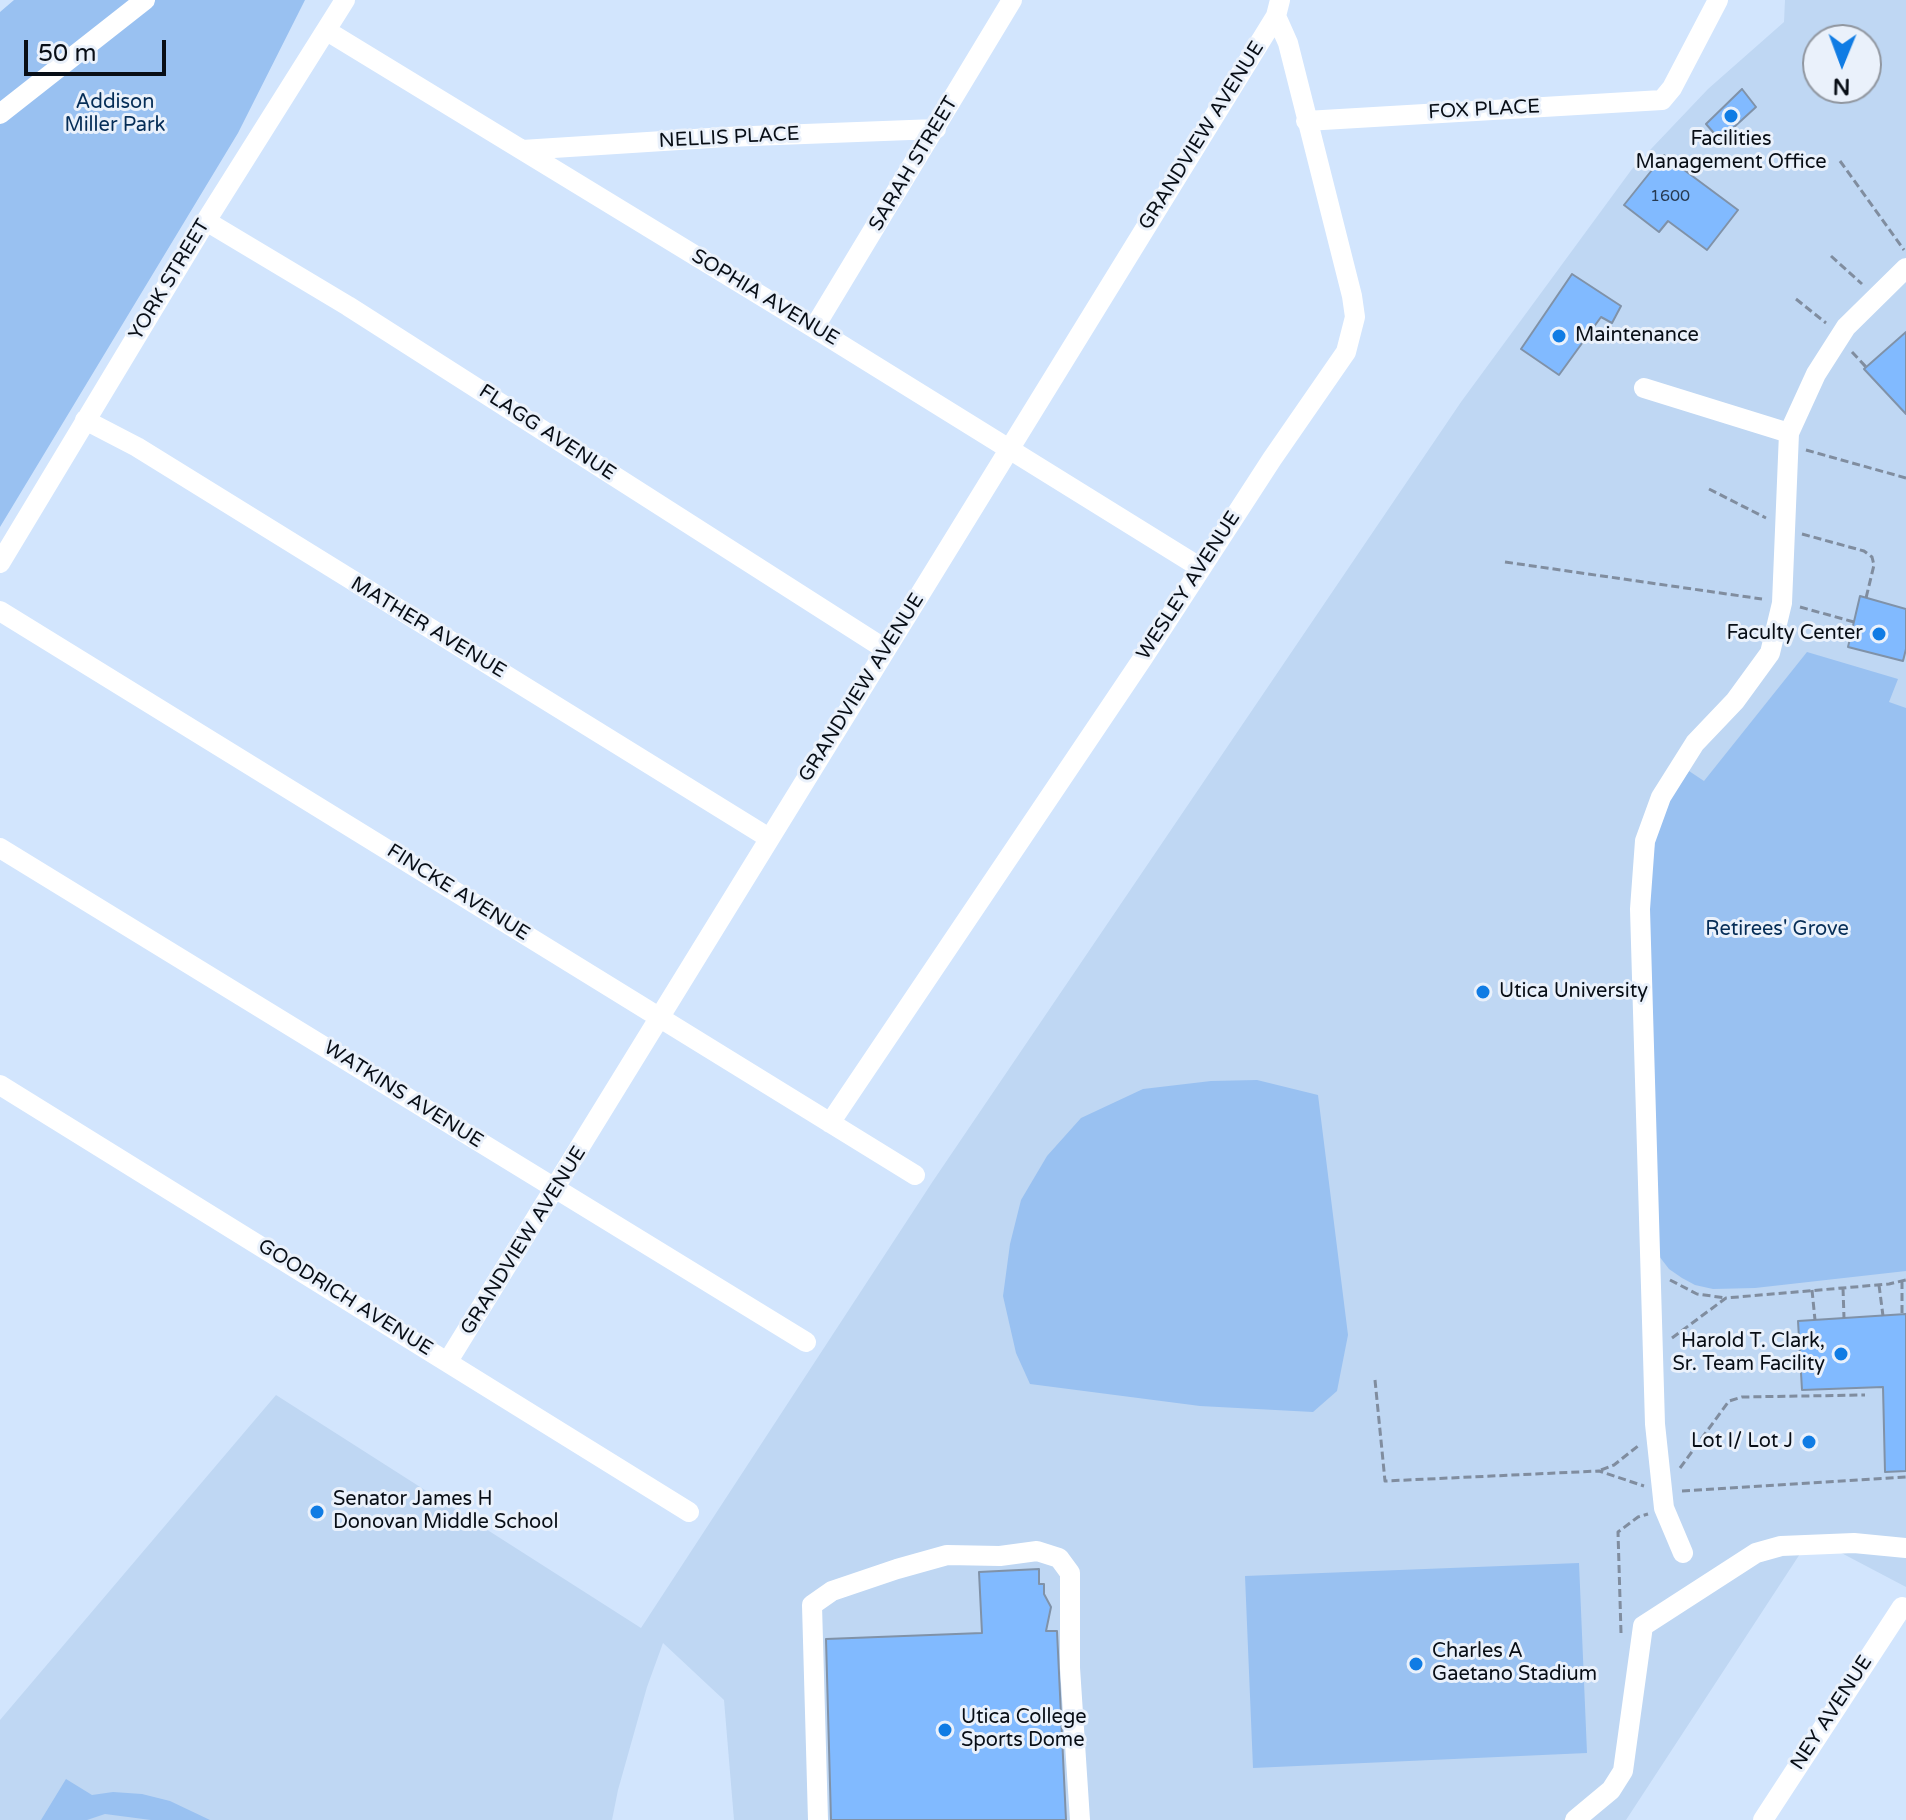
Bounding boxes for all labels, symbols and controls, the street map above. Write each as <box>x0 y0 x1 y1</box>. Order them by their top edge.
scale bar <box>28 24 170 74</box>
north arrow <box>1802 24 1882 104</box>
street label: GRANDVIEW AVENUE <box>1134 37 1270 235</box>
text: 50 m <box>38 39 96 68</box>
text: N <box>1833 73 1851 99</box>
park label: Addison Miller Park <box>65 91 165 138</box>
street label: SARAH STREET <box>864 93 964 235</box>
street label: FOX PLACE <box>1427 95 1541 125</box>
marker: Facilities Management Office <box>1722 107 1740 125</box>
street label: NELLIS PLACE <box>658 122 800 154</box>
place label: Facilities Management Office <box>1635 128 1827 175</box>
house number: 1600 <box>1650 187 1690 207</box>
street label: YORK STREET <box>124 215 216 345</box>
street label: SOPHIA AVENUE <box>687 245 843 351</box>
place label: Maintenance <box>1575 324 1699 348</box>
marker: Maintenance <box>1550 327 1568 345</box>
street label: FLAGG AVENUE <box>474 380 620 486</box>
street label: WESLEY AVENUE <box>1132 507 1246 665</box>
street label: MATHER AVENUE <box>346 572 510 684</box>
street label: GRANDVIEW AVENUE <box>794 589 930 787</box>
place label: Faculty Center <box>1727 622 1863 646</box>
marker: Faculty Center <box>1870 625 1888 643</box>
street label: FINCKE AVENUE <box>382 839 534 947</box>
park label: Retirees' Grove <box>1705 918 1849 942</box>
place label: Utica University <box>1499 980 1648 1004</box>
marker: Utica University <box>1474 983 1492 1001</box>
street label: WATKINS AVENUE <box>319 1036 487 1154</box>
street label: GRANDVIEW AVENUE <box>456 1142 592 1340</box>
street label: GOODRICH AVENUE <box>253 1234 437 1362</box>
place label: Harold T. Clark, Sr. Team Facility <box>1673 1330 1825 1377</box>
marker: Harold T. Clark, Sr. Team Facility <box>1832 1345 1850 1363</box>
place label: Lot I/ Lot J <box>1691 1430 1793 1454</box>
marker: Lot I/ Lot J <box>1800 1433 1818 1451</box>
place label: Senator James H Donovan Middle School <box>333 1488 558 1535</box>
marker: Senator James H Donovan Middle School <box>308 1503 326 1521</box>
place label: Charles A Gaetano Stadium <box>1432 1640 1597 1687</box>
street label: NEY AVENUE <box>1786 1651 1878 1775</box>
marker: Charles A Gaetano Stadium <box>1407 1655 1425 1673</box>
place label: Utica College Sports Dome <box>961 1706 1087 1753</box>
marker: Utica College Sports Dome <box>936 1721 954 1739</box>

